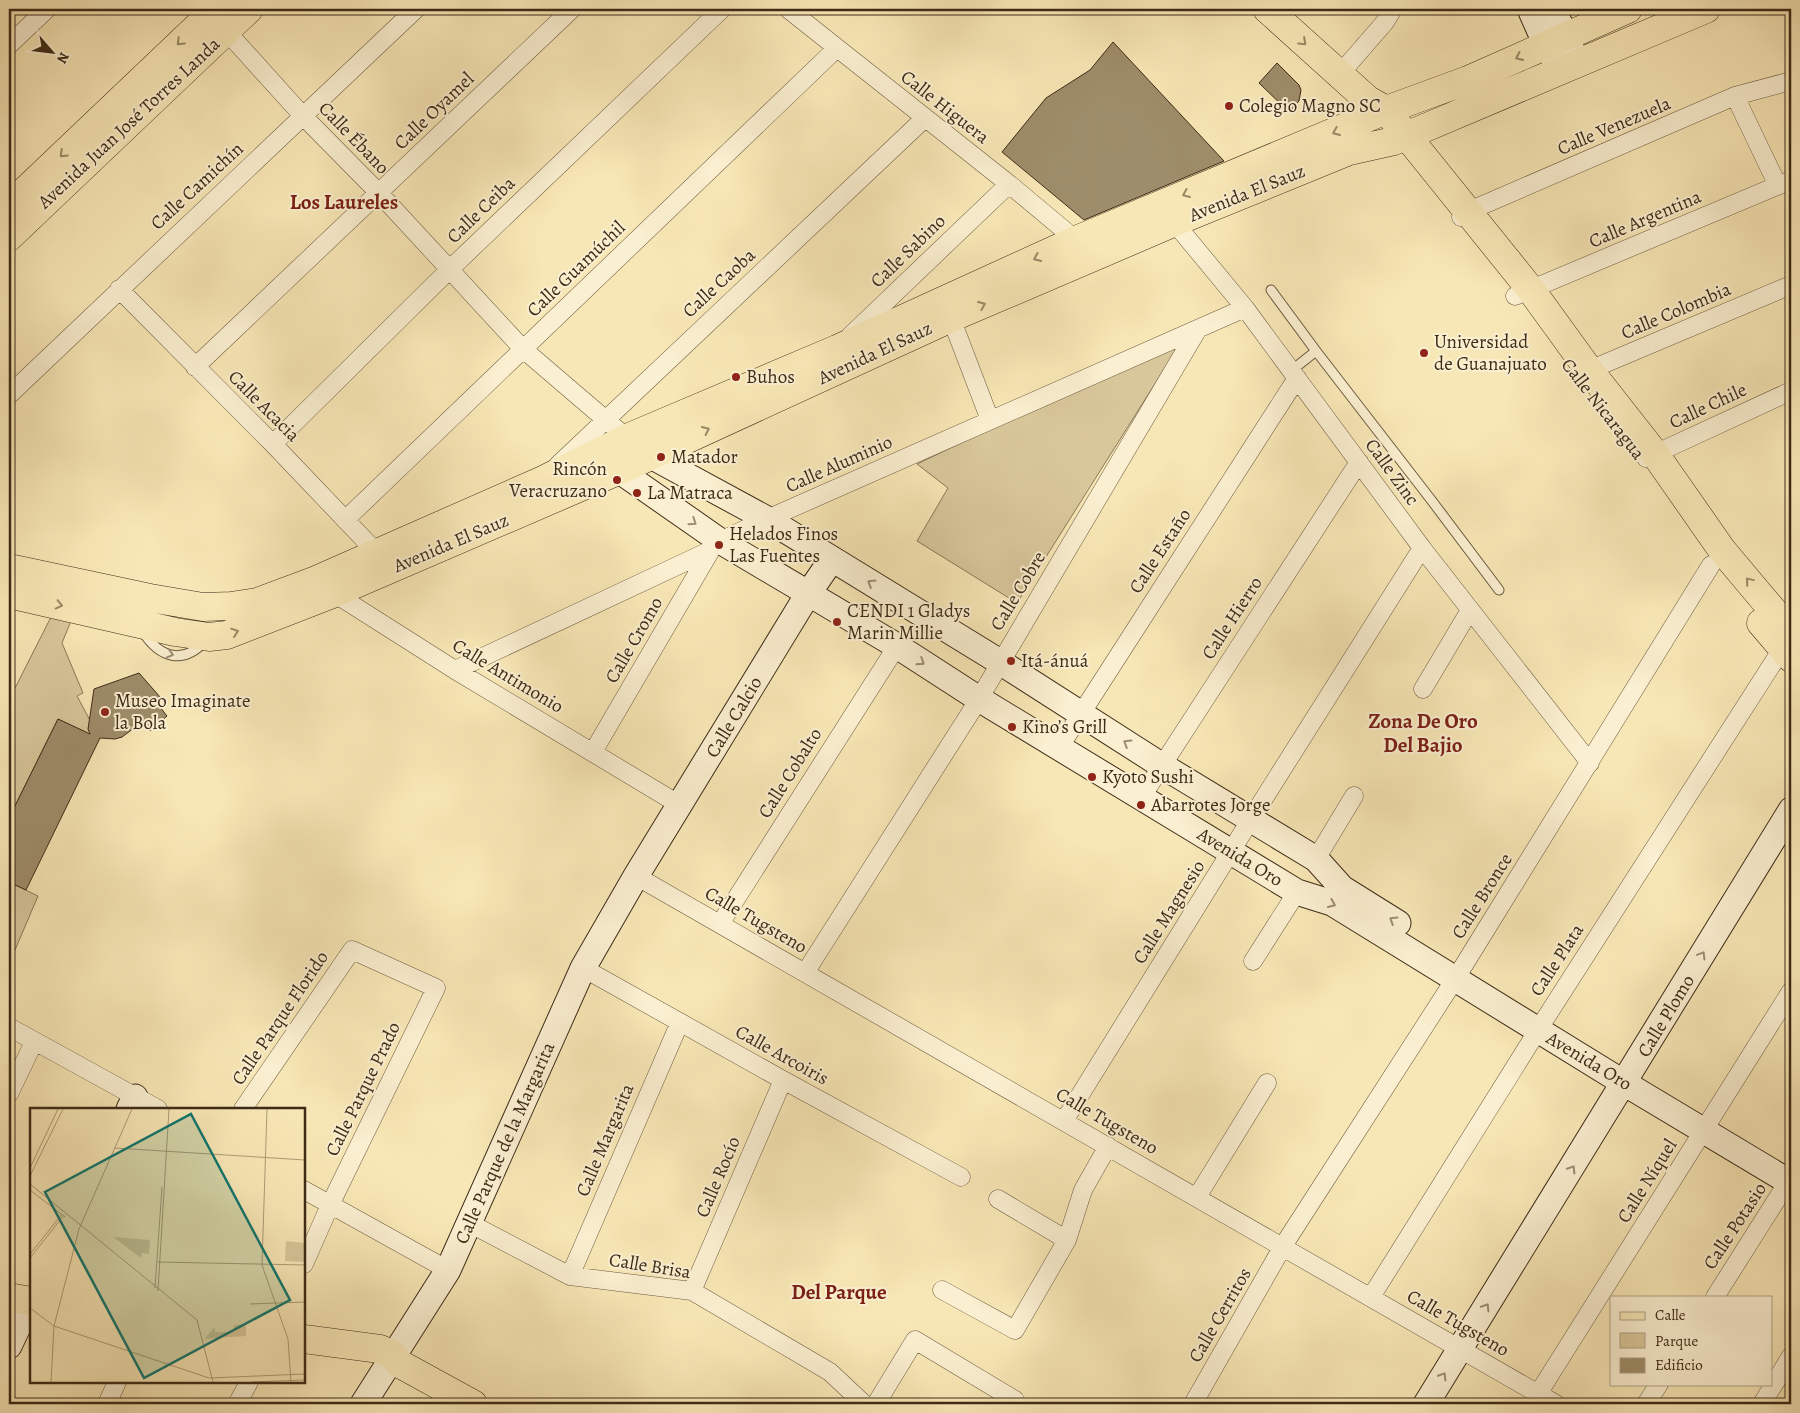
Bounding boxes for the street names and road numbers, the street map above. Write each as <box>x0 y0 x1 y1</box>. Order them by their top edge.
street label: Avenida Juan José Torres Landa <box>31 31 226 215</box>
street label: Calle Higuera <box>895 64 995 150</box>
street label: Calle Oyamel <box>388 66 480 156</box>
street label: Calle Venezuela <box>1553 90 1675 162</box>
street label: Calle Ébano <box>313 96 395 180</box>
street label: Calle Camichín <box>145 136 249 236</box>
street label: Avenida El Sauz <box>1184 158 1309 228</box>
street label: Calle Ceiba <box>441 171 521 249</box>
street label: Calle Argentina <box>1585 184 1705 254</box>
street label: Calle Sabino <box>865 208 951 294</box>
street label: Calle Guamúchil <box>521 215 631 323</box>
street label: Calle Caoba <box>677 242 761 324</box>
street label: Calle Colombia <box>1617 276 1735 346</box>
street label: Avenida El Sauz <box>813 315 936 391</box>
street label: Calle Nicaragua <box>1555 353 1651 465</box>
street label: Calle Acacia <box>222 364 306 448</box>
street label: Calle Chile <box>1665 377 1751 435</box>
street label: Calle Aluminio <box>781 429 897 499</box>
street label: Calle Zinc <box>1359 433 1425 511</box>
street label: Calle Estaño <box>1123 503 1197 599</box>
street label: Avenida El Sauz <box>388 507 513 579</box>
street label: Calle Cobre <box>984 546 1052 636</box>
street label: Calle Hierro <box>1195 571 1269 665</box>
street label: Calle Cromo <box>599 592 669 688</box>
street label: Calle Antimonio <box>447 633 569 719</box>
street label: Calle Calcio <box>700 671 768 763</box>
street label: Calle Cobalto <box>752 723 828 823</box>
street label: Avenida Oro <box>1191 821 1288 893</box>
street label: Calle Bronce <box>1445 848 1519 944</box>
street label: Calle Magnesio <box>1127 855 1211 969</box>
street label: Calle Tugsteno <box>700 880 812 960</box>
street label: Calle Plata <box>1524 919 1590 1001</box>
street label: Calle Parque Florido <box>225 946 335 1090</box>
street label: Calle Plomo <box>1631 970 1701 1062</box>
street label: Calle Parque Prado <box>319 1017 407 1161</box>
street label: Calle Arcoiris <box>731 1019 833 1091</box>
street label: Avenida Oro <box>1540 1025 1637 1097</box>
street label: Calle Parque de la Margarita <box>449 1038 561 1248</box>
street label: Calle Margarita <box>570 1079 641 1200</box>
street label: Calle Tugsteno <box>1051 1081 1163 1161</box>
street label: Calle Rocío <box>689 1132 747 1222</box>
street label: Calle Níquel <box>1611 1134 1683 1228</box>
street label: Calle Potasio <box>1697 1177 1773 1275</box>
street label: Calle Brisa <box>607 1247 693 1285</box>
street label: Calle Cerritos <box>1182 1263 1258 1367</box>
street label: Calle Tugsteno <box>1402 1283 1514 1363</box>

